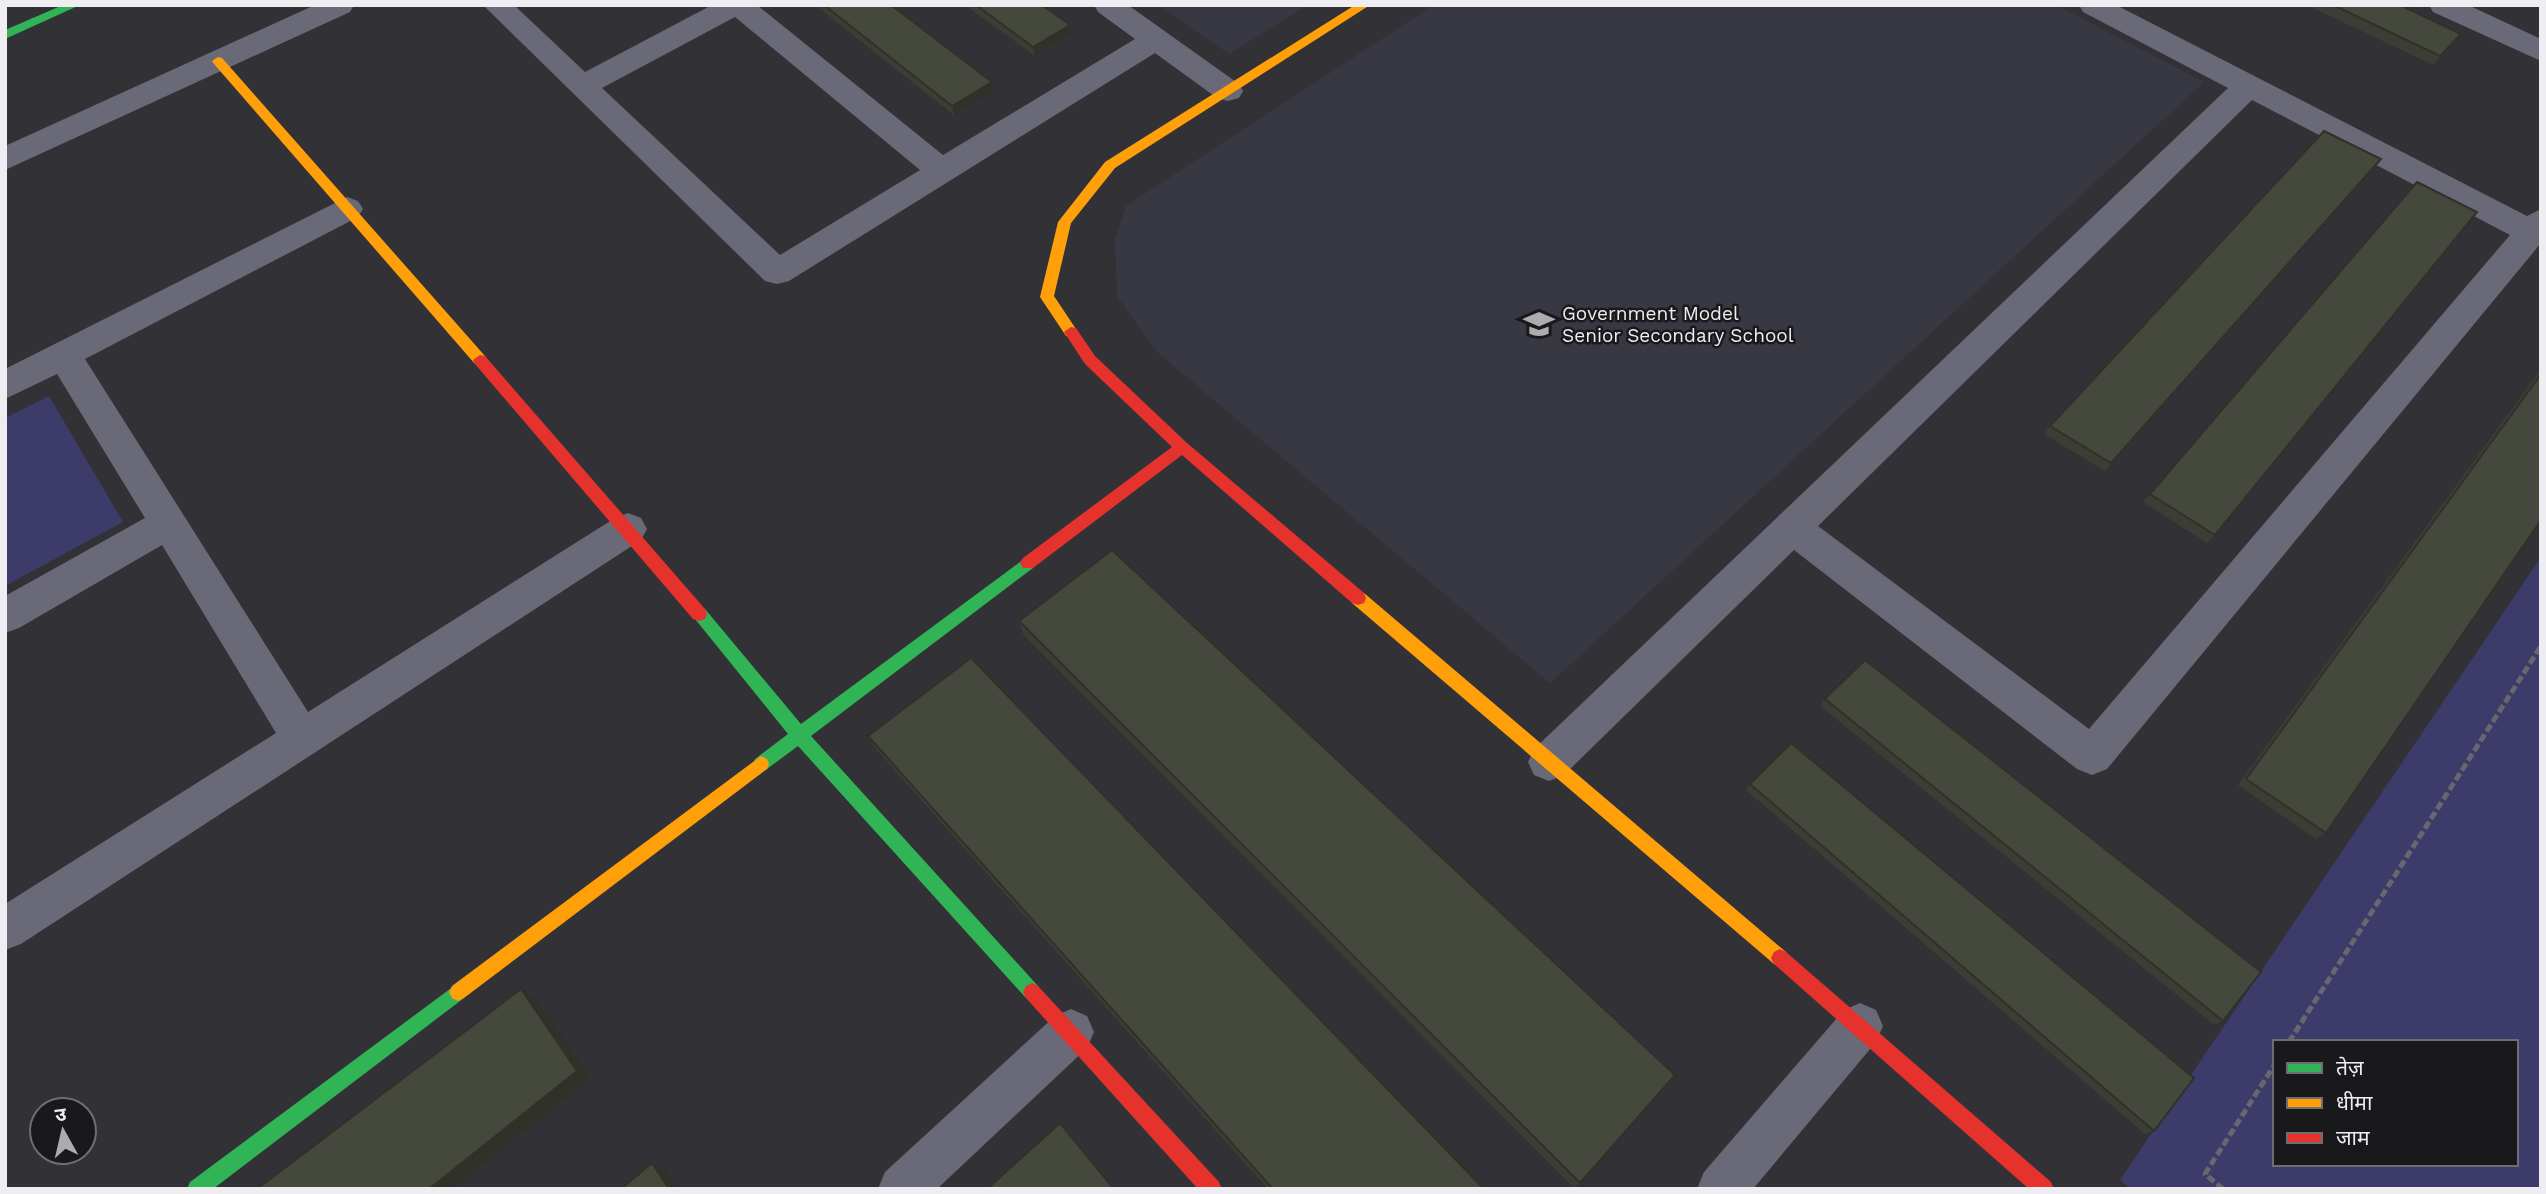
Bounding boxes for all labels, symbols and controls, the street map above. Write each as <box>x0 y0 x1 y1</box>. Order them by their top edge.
place label: Government Model Senior Secondary School <box>1562 302 1794 347</box>
school or university icon: Government Model Senior Secondary School <box>1522 307 1556 341</box>
legend <box>2273 1040 2518 1166</box>
text: तेज़ <box>2336 1055 2364 1080</box>
text: धीमा <box>2336 1090 2373 1115</box>
north arrow <box>28 1096 98 1166</box>
text: उ <box>54 1102 69 1127</box>
text: जाम <box>2336 1125 2370 1150</box>

